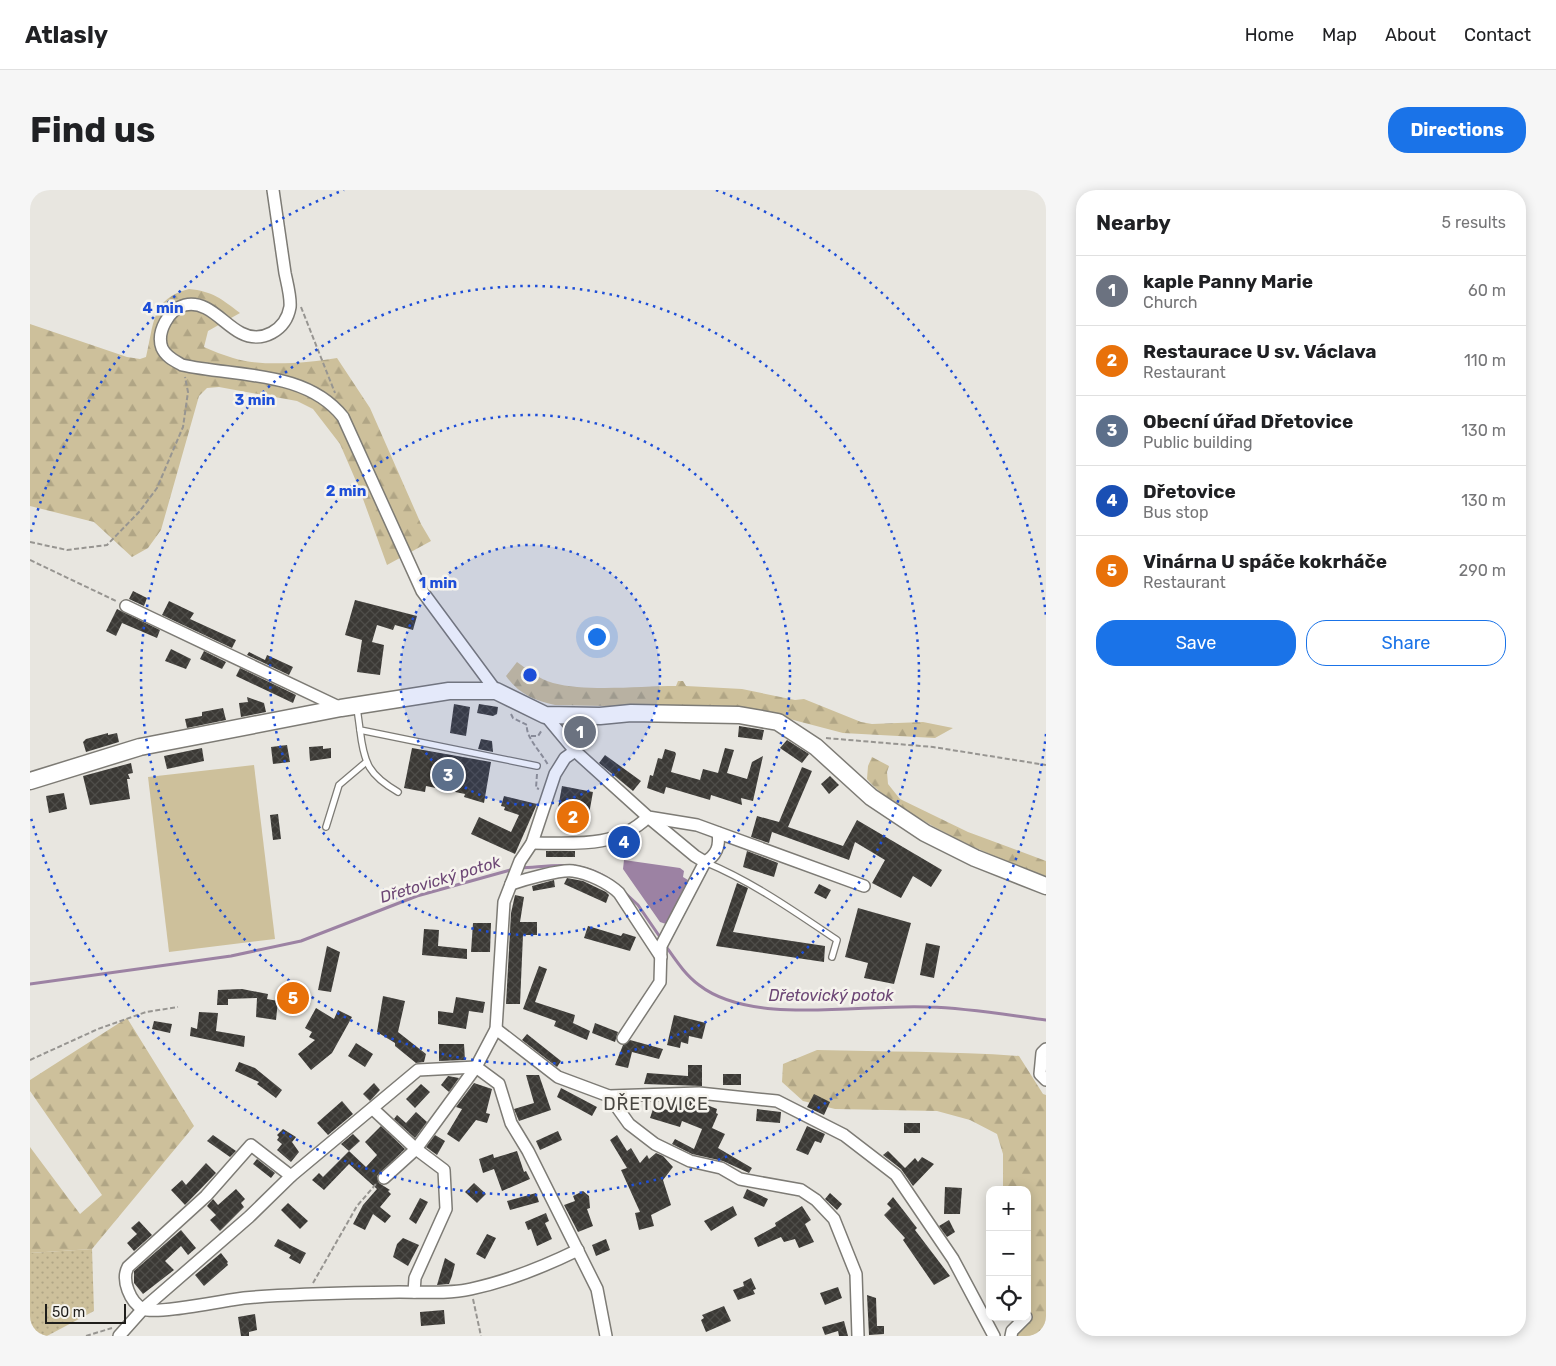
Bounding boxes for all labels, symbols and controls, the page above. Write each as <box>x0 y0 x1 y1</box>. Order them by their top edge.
text: Atlasly <box>25 21 108 49</box>
text: Home <box>1245 24 1294 46</box>
text: Map <box>1322 24 1357 46</box>
text: About <box>1385 24 1436 46</box>
text: Contact <box>1464 24 1531 46</box>
button: Directions <box>1388 107 1526 153</box>
text: Find us <box>30 109 155 151</box>
text: Nearby <box>1096 210 1171 235</box>
text: 5 results <box>1442 213 1506 232</box>
text: kaple Panny Marie <box>1143 270 1313 293</box>
text: 1 <box>1108 281 1116 300</box>
text: 60 m <box>1468 281 1506 300</box>
text: Church <box>1143 293 1198 312</box>
text: 4 min <box>142 299 184 317</box>
text: Restaurace U sv. Václava <box>1143 340 1376 363</box>
text: 2 <box>1107 351 1117 370</box>
text: 110 m <box>1464 351 1506 370</box>
text: Restaurant <box>1143 363 1226 382</box>
text: 3 min <box>235 391 275 409</box>
text: Obecní úřad Dřetovice <box>1143 410 1353 433</box>
text: 3 <box>1107 421 1117 440</box>
text: 130 m <box>1461 421 1506 440</box>
text: Public building <box>1143 433 1253 452</box>
text: Dřetovice <box>1143 480 1236 503</box>
text: 2 min <box>326 482 366 500</box>
text: 4 <box>1107 491 1117 510</box>
text: 130 m <box>1461 491 1506 510</box>
text: Bus stop <box>1143 503 1209 522</box>
text: Vinárna U spáče kokrháče <box>1143 550 1387 573</box>
text: 5 <box>1107 561 1117 580</box>
text: 290 m <box>1459 561 1506 580</box>
text: Restaurant <box>1143 573 1226 592</box>
text: 1 min <box>419 574 457 592</box>
button: Save <box>1096 620 1296 666</box>
button: Share <box>1306 620 1506 666</box>
your location <box>584 624 610 650</box>
centre of rings <box>521 666 539 684</box>
pin: 1 <box>564 713 596 751</box>
pin: 3 <box>432 756 464 794</box>
pin: 2 <box>557 798 589 836</box>
pin: 4 <box>608 823 640 861</box>
water label: Dřetovický potok <box>378 852 503 907</box>
pin: 5 <box>277 979 309 1017</box>
water label: Dřetovický potok <box>768 986 894 1005</box>
district label: DŘETOVICE <box>603 1093 709 1115</box>
map controls <box>986 1186 1031 1321</box>
button: + <box>986 1186 1031 1231</box>
button: − <box>986 1231 1031 1276</box>
button: locate <box>986 1276 1031 1321</box>
scale bar <box>45 1301 126 1324</box>
text: 50 m <box>52 1304 85 1321</box>

